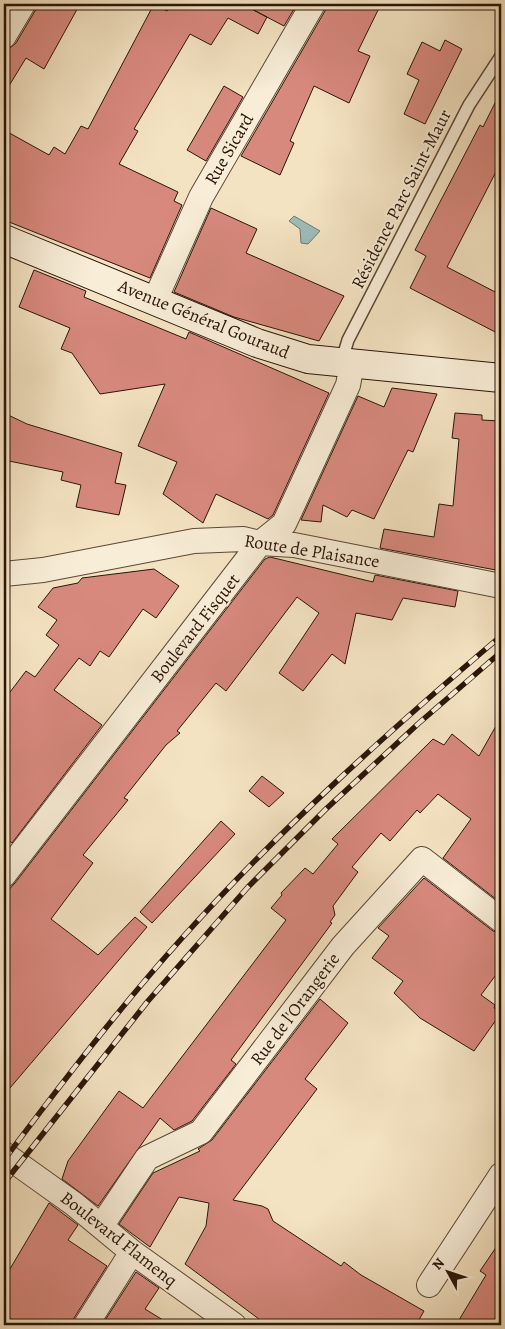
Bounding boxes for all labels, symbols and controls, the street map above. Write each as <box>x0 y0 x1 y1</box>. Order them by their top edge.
street label: Résidence Parc Saint-Maur <box>345 105 457 293</box>
street label: Rue Sicard <box>199 109 259 189</box>
street label: Avenue Général Gouraud <box>114 273 294 364</box>
street label: Route de Plaisance <box>243 528 381 574</box>
street label: Boulevard Fisquet <box>145 569 245 687</box>
street label: Rue de l'Orangerie <box>245 948 345 1070</box>
street label: Boulevard Flamenq <box>56 1186 182 1292</box>
north arrow <box>422 1246 472 1296</box>
text: N <box>428 1254 449 1274</box>

